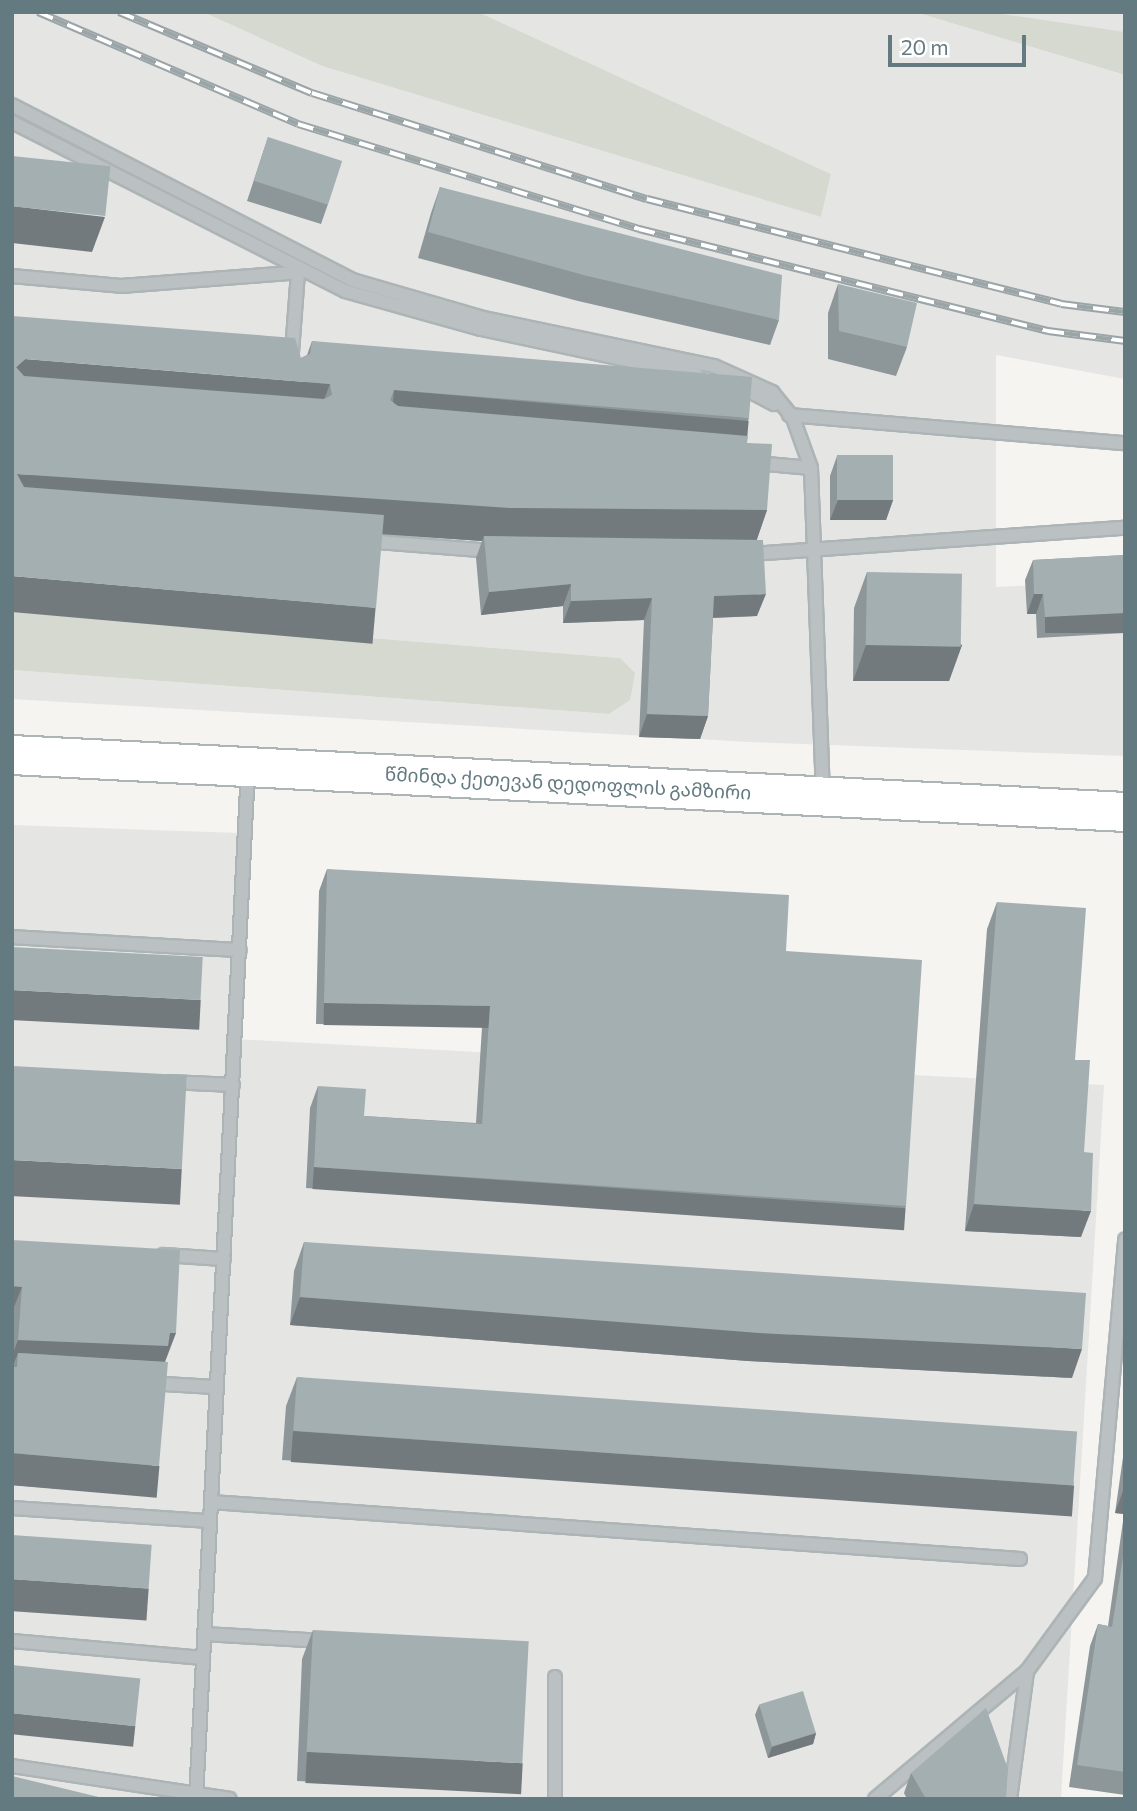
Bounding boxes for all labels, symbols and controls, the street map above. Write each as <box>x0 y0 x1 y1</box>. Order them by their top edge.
scale bar <box>892 21 1030 65</box>
text: 20 m <box>901 34 949 59</box>
street label: წმინდა ქეთევან დედოფლის გამზირი <box>384 762 752 804</box>

